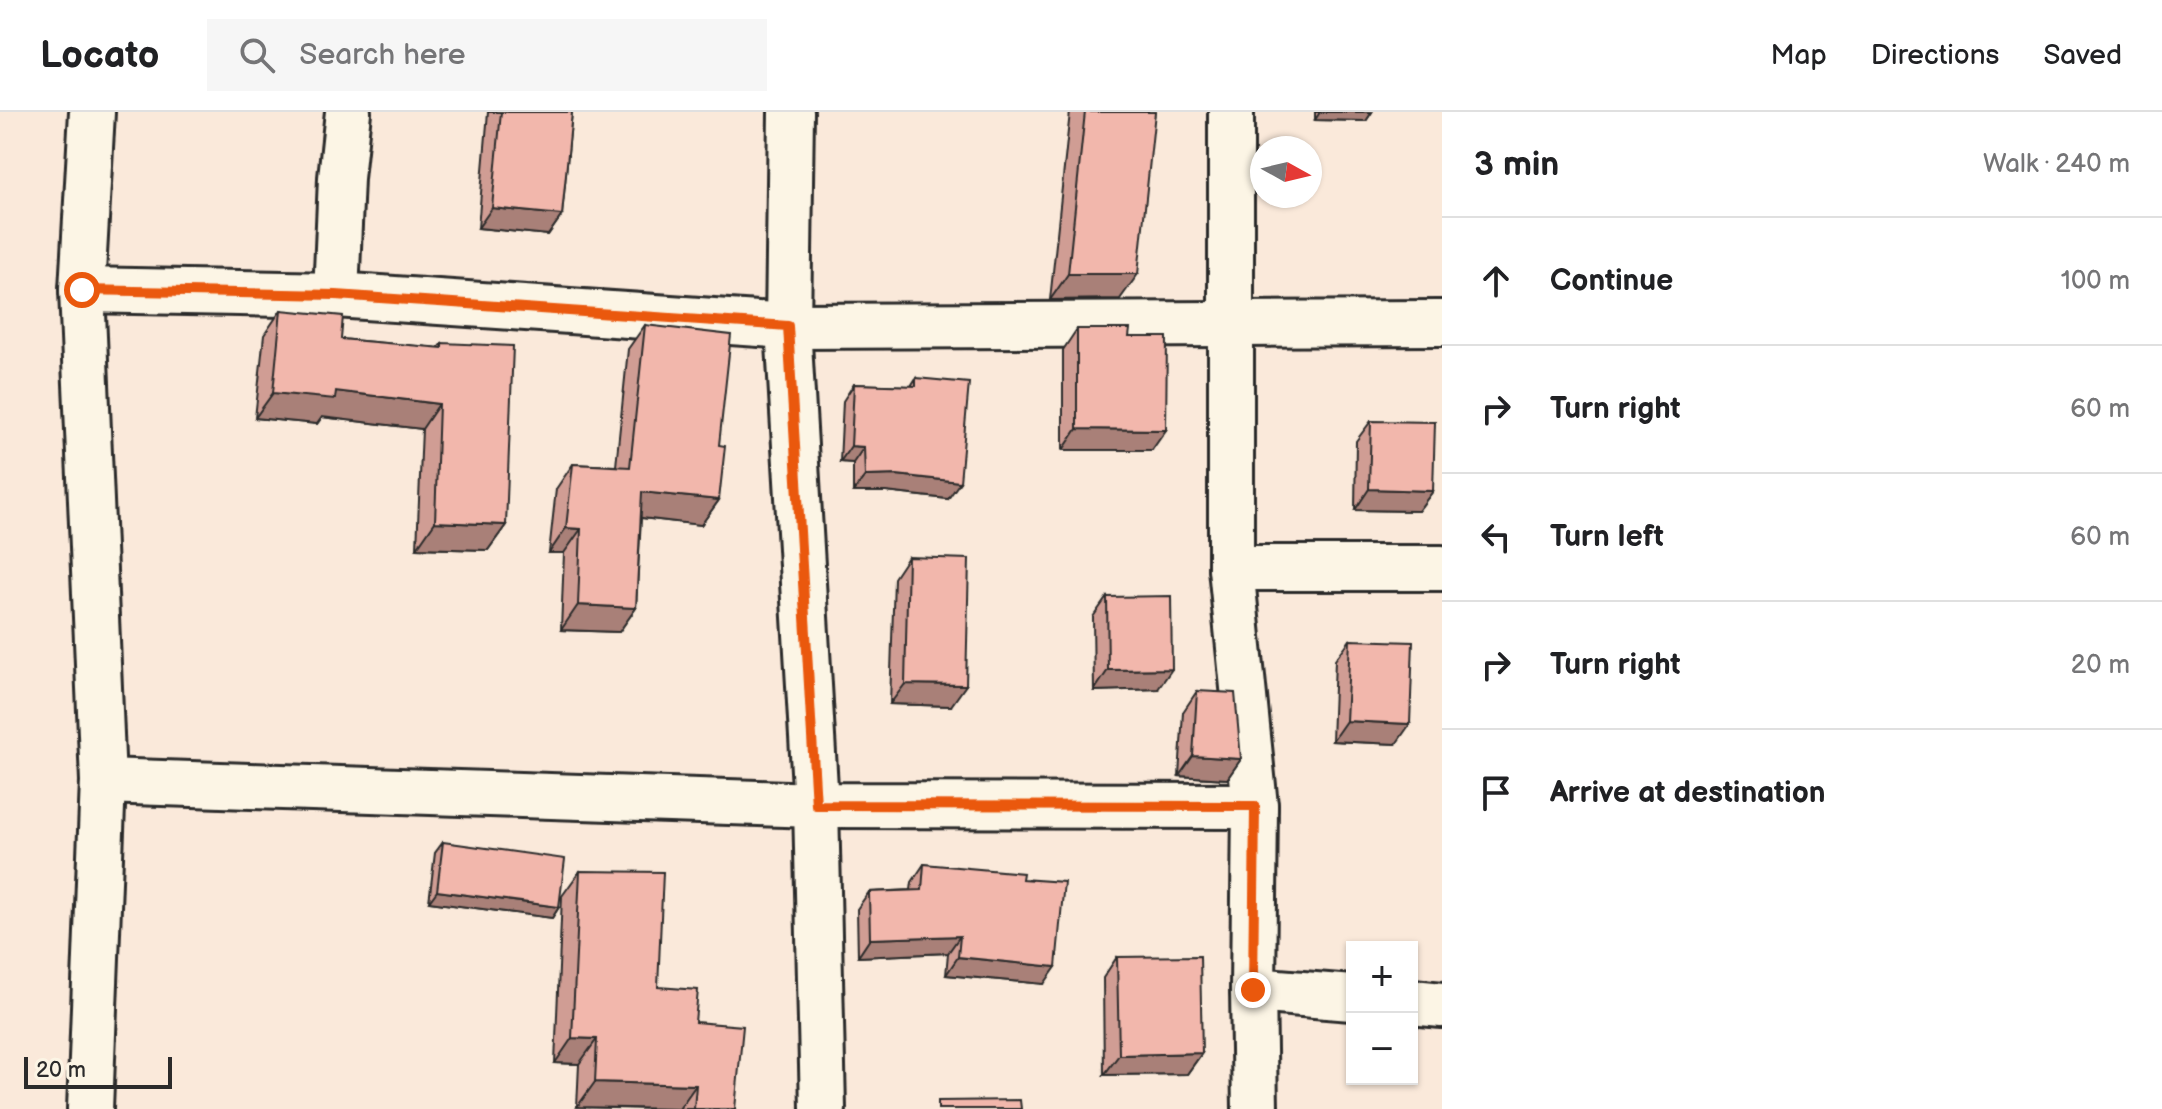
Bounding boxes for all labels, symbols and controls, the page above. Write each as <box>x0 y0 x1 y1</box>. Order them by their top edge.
search box <box>207 19 767 91</box>
text: Locato <box>40 33 159 78</box>
icon: search <box>235 33 279 77</box>
text: Search here <box>299 37 466 73</box>
text: Map <box>1770 39 1827 72</box>
text: Directions <box>1871 39 1999 72</box>
text: Saved <box>2043 39 2122 72</box>
north arrow <box>1250 136 1322 208</box>
text: 3 min <box>1474 144 1559 185</box>
text: Walk · 240 m <box>1983 149 2130 180</box>
icon: ahead <box>1474 259 1518 303</box>
text: Continue <box>1550 263 1673 299</box>
text: 100 m <box>2061 266 2130 297</box>
route start <box>64 272 100 308</box>
icon: right <box>1474 387 1518 431</box>
text: Turn right <box>1550 391 1681 427</box>
text: 60 m <box>2070 394 2130 425</box>
icon: left <box>1474 515 1518 559</box>
text: Turn left <box>1550 519 1664 555</box>
text: 60 m <box>2070 522 2130 553</box>
icon: right <box>1474 643 1518 687</box>
text: Turn right <box>1550 647 1681 683</box>
text: 20 m <box>2071 650 2130 681</box>
icon: arrive <box>1474 771 1518 815</box>
text: Arrive at destination <box>1550 775 1826 811</box>
map controls <box>1346 941 1418 1085</box>
button: + <box>1346 941 1418 1013</box>
route end <box>1235 972 1271 1008</box>
button: − <box>1346 1013 1418 1085</box>
scale bar <box>24 1053 172 1089</box>
text: 20 m <box>36 1057 86 1084</box>

